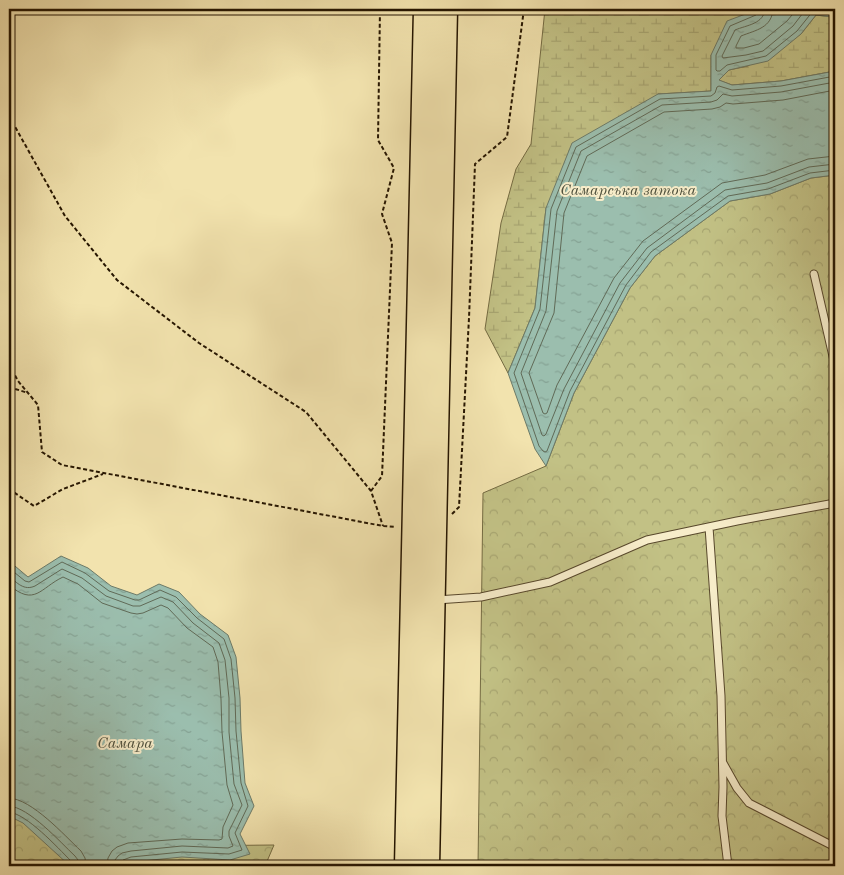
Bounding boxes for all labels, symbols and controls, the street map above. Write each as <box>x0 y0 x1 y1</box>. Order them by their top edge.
water label: Самарська затока <box>560 183 696 199</box>
water label: Самара <box>97 736 153 752</box>

